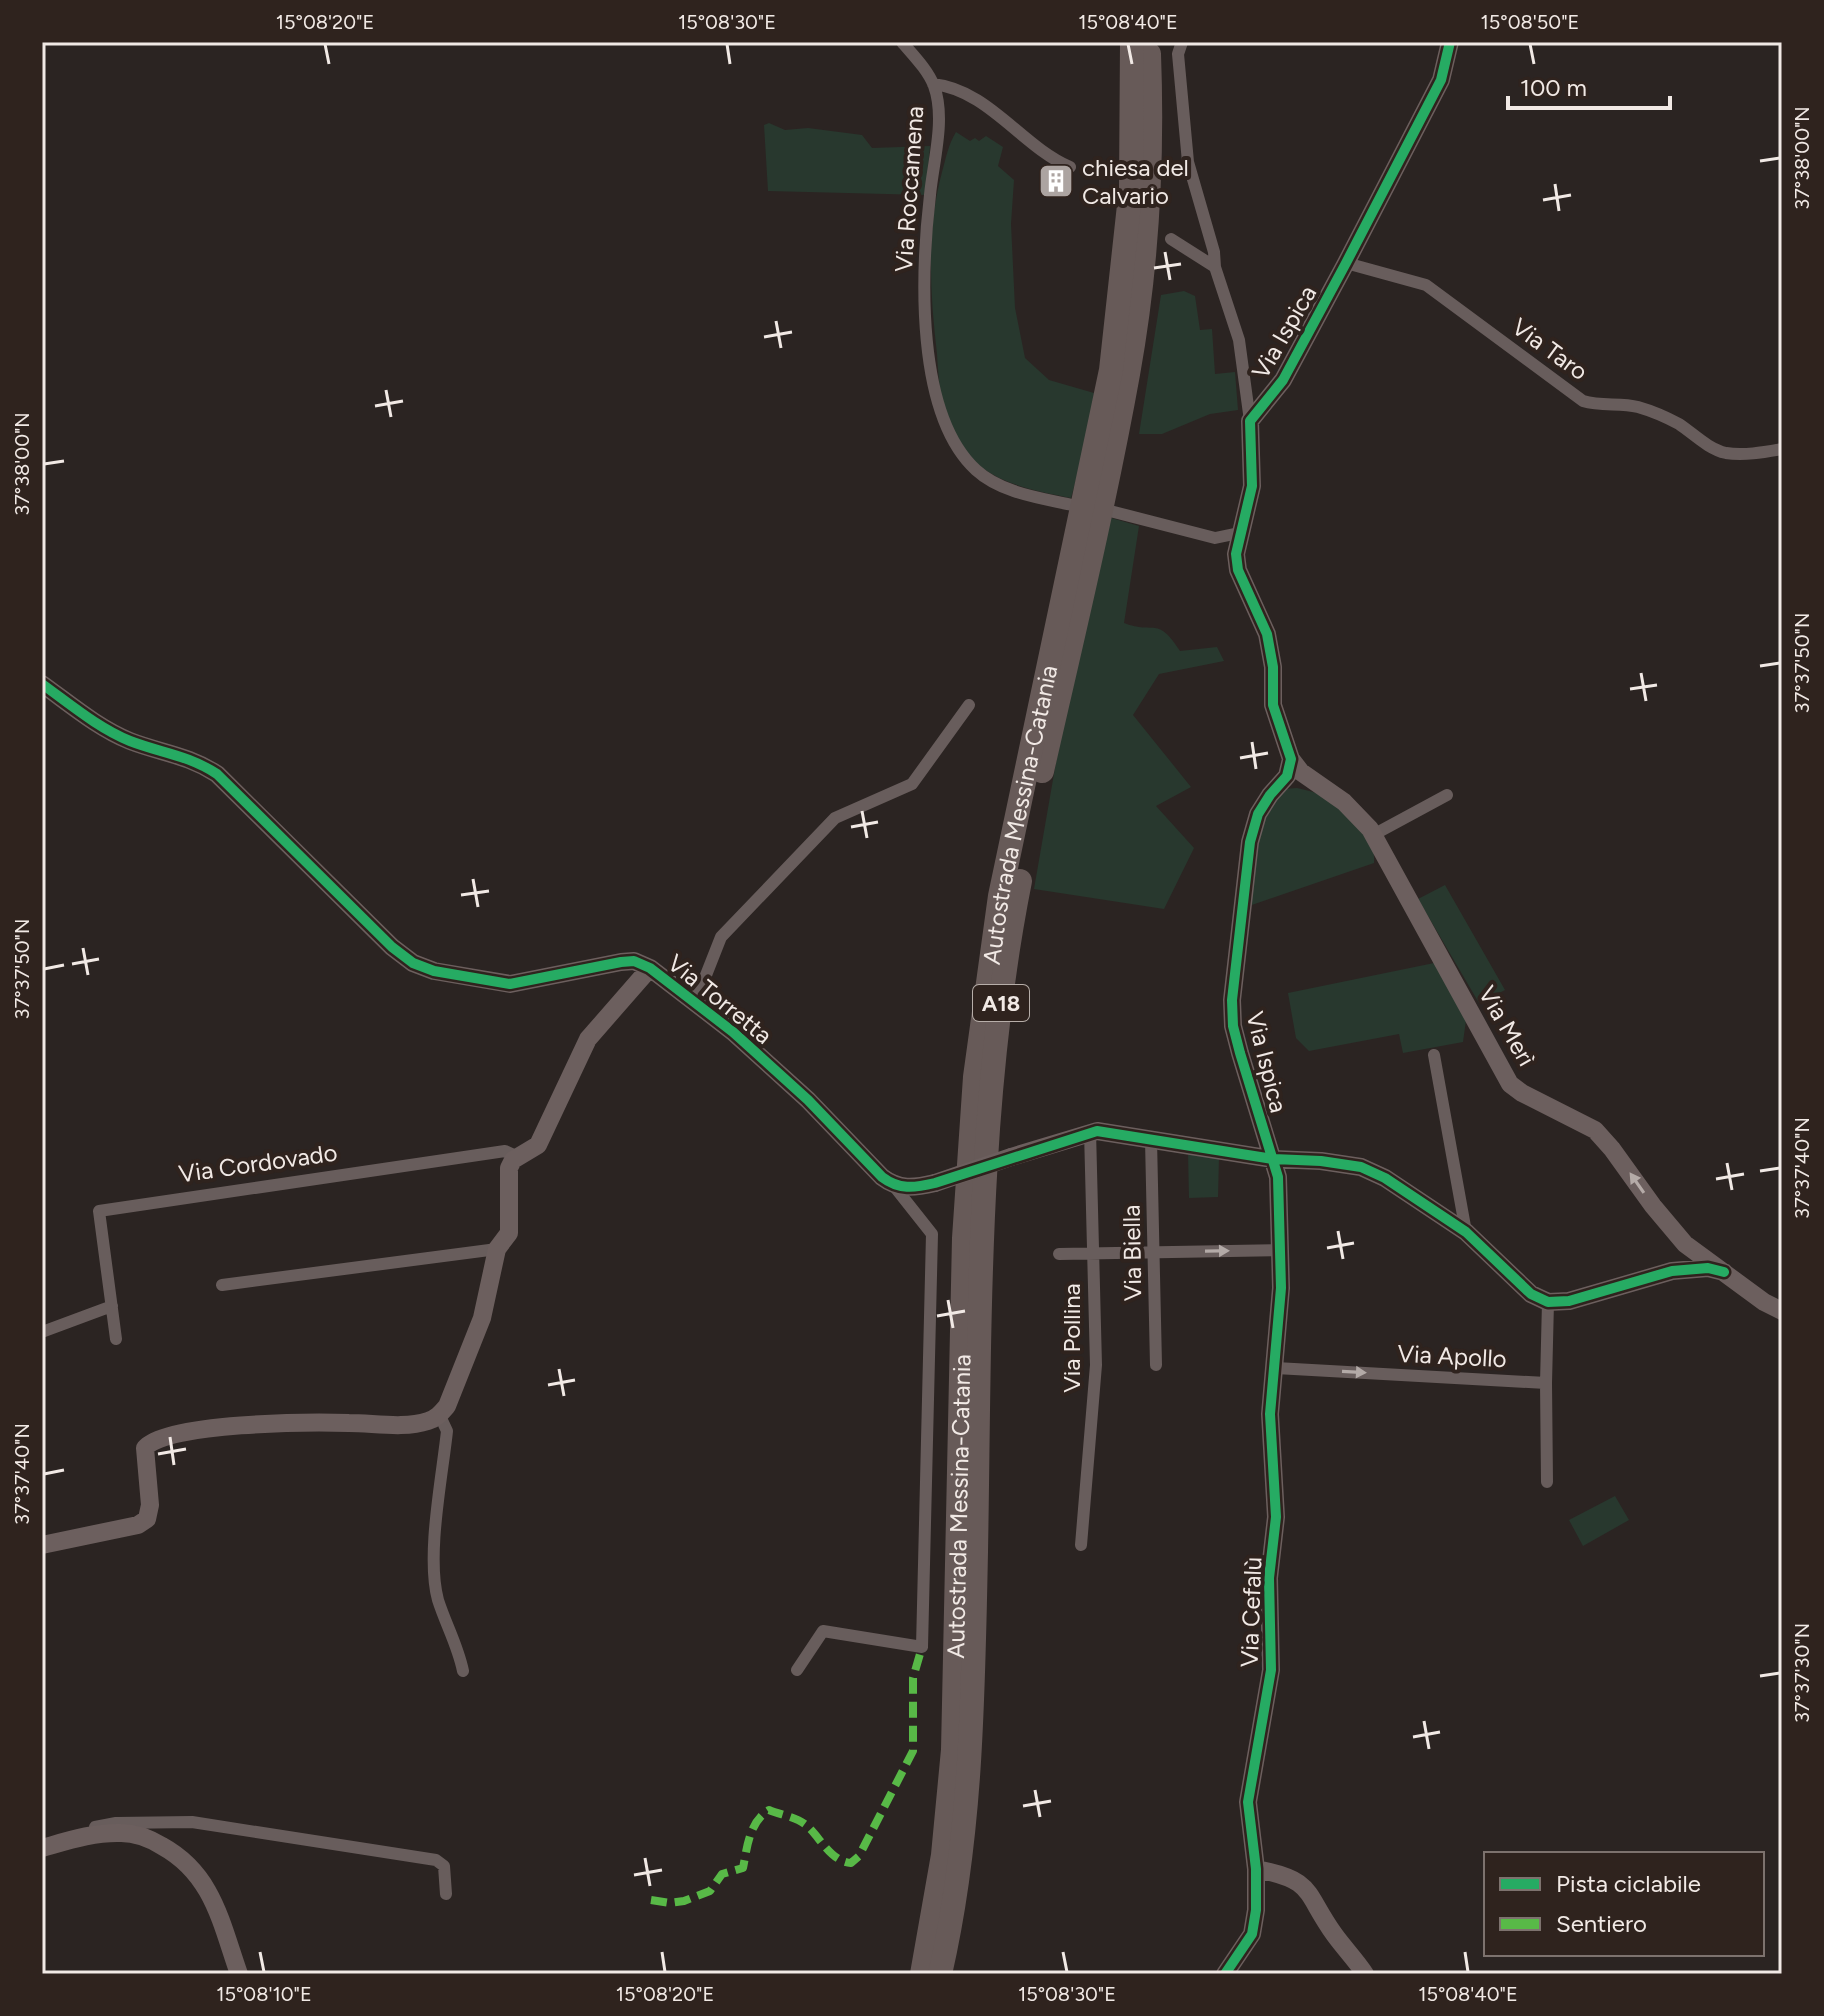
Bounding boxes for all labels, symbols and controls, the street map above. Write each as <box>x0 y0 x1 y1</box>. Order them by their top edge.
text: 15°08'20"E <box>276 10 374 34</box>
text: 15°08'30"E <box>678 10 776 34</box>
text: 15°08'40"E <box>1078 10 1178 34</box>
text: 15°08'50"E <box>1481 10 1579 34</box>
scale bar <box>1508 60 1670 110</box>
text: 100 m <box>1520 73 1587 102</box>
street label: Via Roccamena <box>889 105 929 273</box>
text: 37°38'00"N <box>1790 106 1814 210</box>
place label: chiesa del Calvario <box>1082 153 1189 210</box>
building icon: chiesa del Calvario <box>1037 162 1075 200</box>
street label: Via Ispica <box>1246 280 1322 384</box>
street label: Via Taro <box>1507 312 1593 386</box>
text: 37°38'00"N <box>10 412 34 516</box>
text: 37°37'50"N <box>1790 613 1814 713</box>
street label: Autostrada Messina-Catania <box>976 662 1063 966</box>
text: 37°37'50"N <box>10 919 34 1019</box>
street label: Via Torretta <box>662 948 778 1050</box>
street label: Via Merì <box>1473 981 1542 1071</box>
road number: A18 <box>973 985 1029 1021</box>
street label: Via Ispica <box>1240 1008 1294 1116</box>
text: 37°37'40"N <box>1790 1117 1814 1219</box>
street label: Via Cordovado <box>177 1138 339 1188</box>
one-way arrow <box>1630 1172 1645 1193</box>
street label: Via Biella <box>1117 1204 1147 1302</box>
one-way arrow <box>1205 1245 1230 1257</box>
street label: Via Pollina <box>1057 1283 1086 1393</box>
street label: Via Apollo <box>1397 1339 1507 1373</box>
street label: Autostrada Messina-Catania <box>940 1354 976 1659</box>
one-way arrow <box>1342 1366 1367 1379</box>
text: 37°37'40"N <box>10 1423 34 1525</box>
street label: Via Cefalù <box>1235 1556 1267 1668</box>
text: 37°37'30"N <box>1790 1623 1814 1723</box>
legend <box>1484 1852 1764 1956</box>
text: Pista ciclabile <box>1556 1869 1701 1898</box>
text: Sentiero <box>1556 1909 1647 1938</box>
text: 15°08'10"E <box>216 1982 312 2006</box>
text: 15°08'20"E <box>616 1982 714 2006</box>
text: 15°08'30"E <box>1018 1982 1116 2006</box>
text: 15°08'40"E <box>1418 1982 1518 2006</box>

